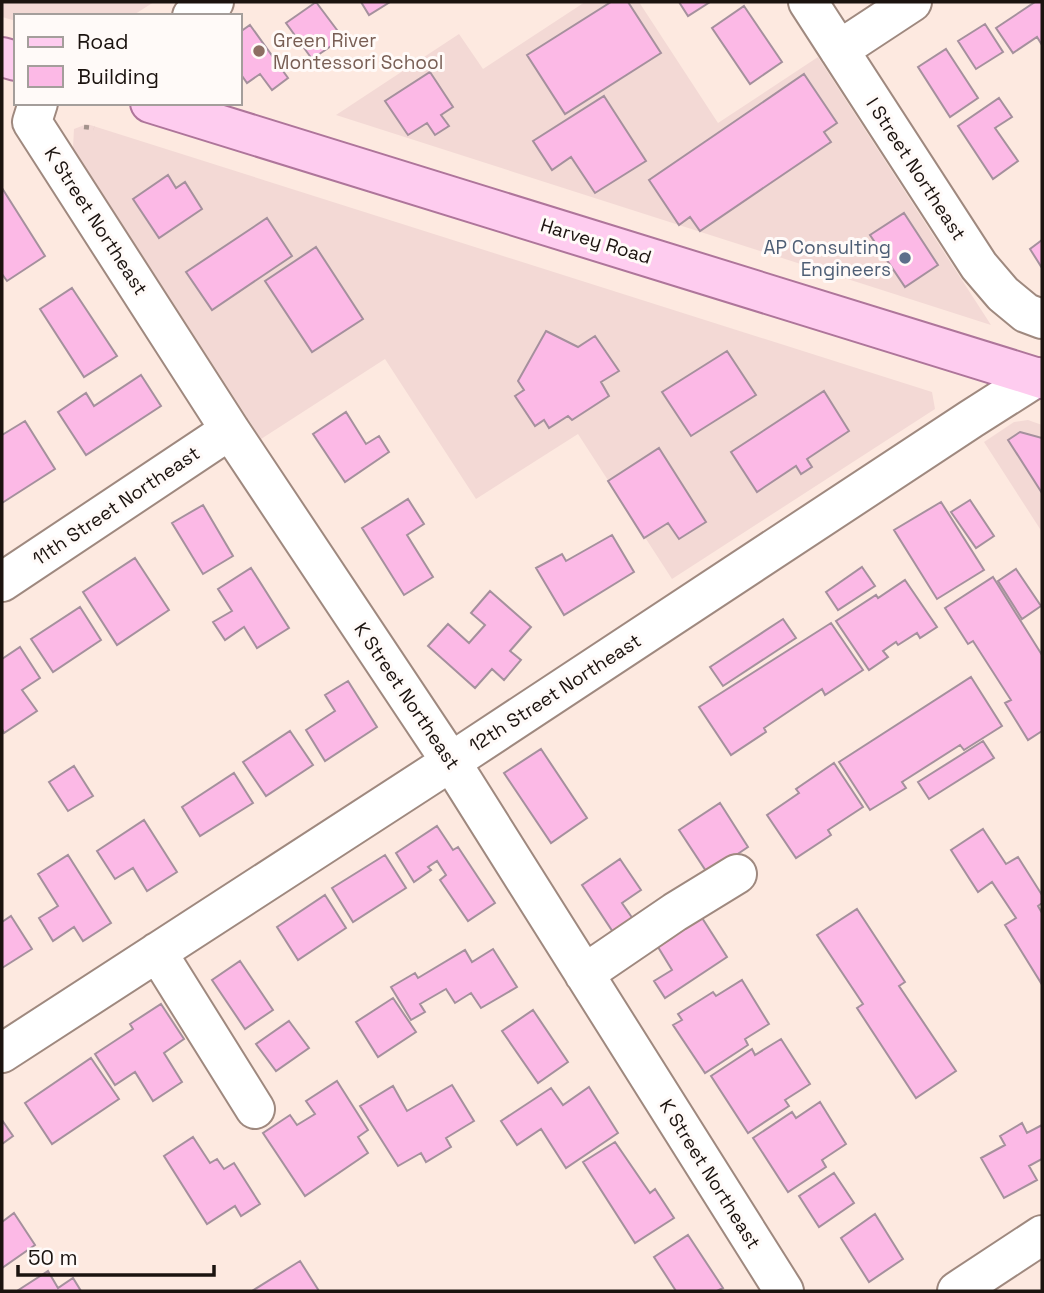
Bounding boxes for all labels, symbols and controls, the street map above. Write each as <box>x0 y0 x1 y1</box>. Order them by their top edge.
legend <box>14 14 242 105</box>
text: Road <box>77 28 129 55</box>
place label: Green River Montessori School <box>273 28 443 75</box>
marker: Green River Montessori School <box>251 43 267 59</box>
text: Building <box>77 63 159 90</box>
street label: I Street Northeast <box>861 93 971 245</box>
street label: K Street Northeast <box>39 142 153 300</box>
street label: Harvey Road <box>537 212 655 270</box>
place label: AP Consulting Engineers <box>764 235 891 282</box>
marker: AP Consulting Engineers <box>897 250 913 266</box>
street label: 11th Street Northeast <box>27 441 205 571</box>
street label: K Street Northeast <box>349 618 465 774</box>
street label: 12th Street Northeast <box>464 628 646 758</box>
street label: K Street Northeast <box>654 1094 766 1254</box>
scale bar <box>18 1234 214 1278</box>
text: 50 m <box>28 1244 78 1271</box>

